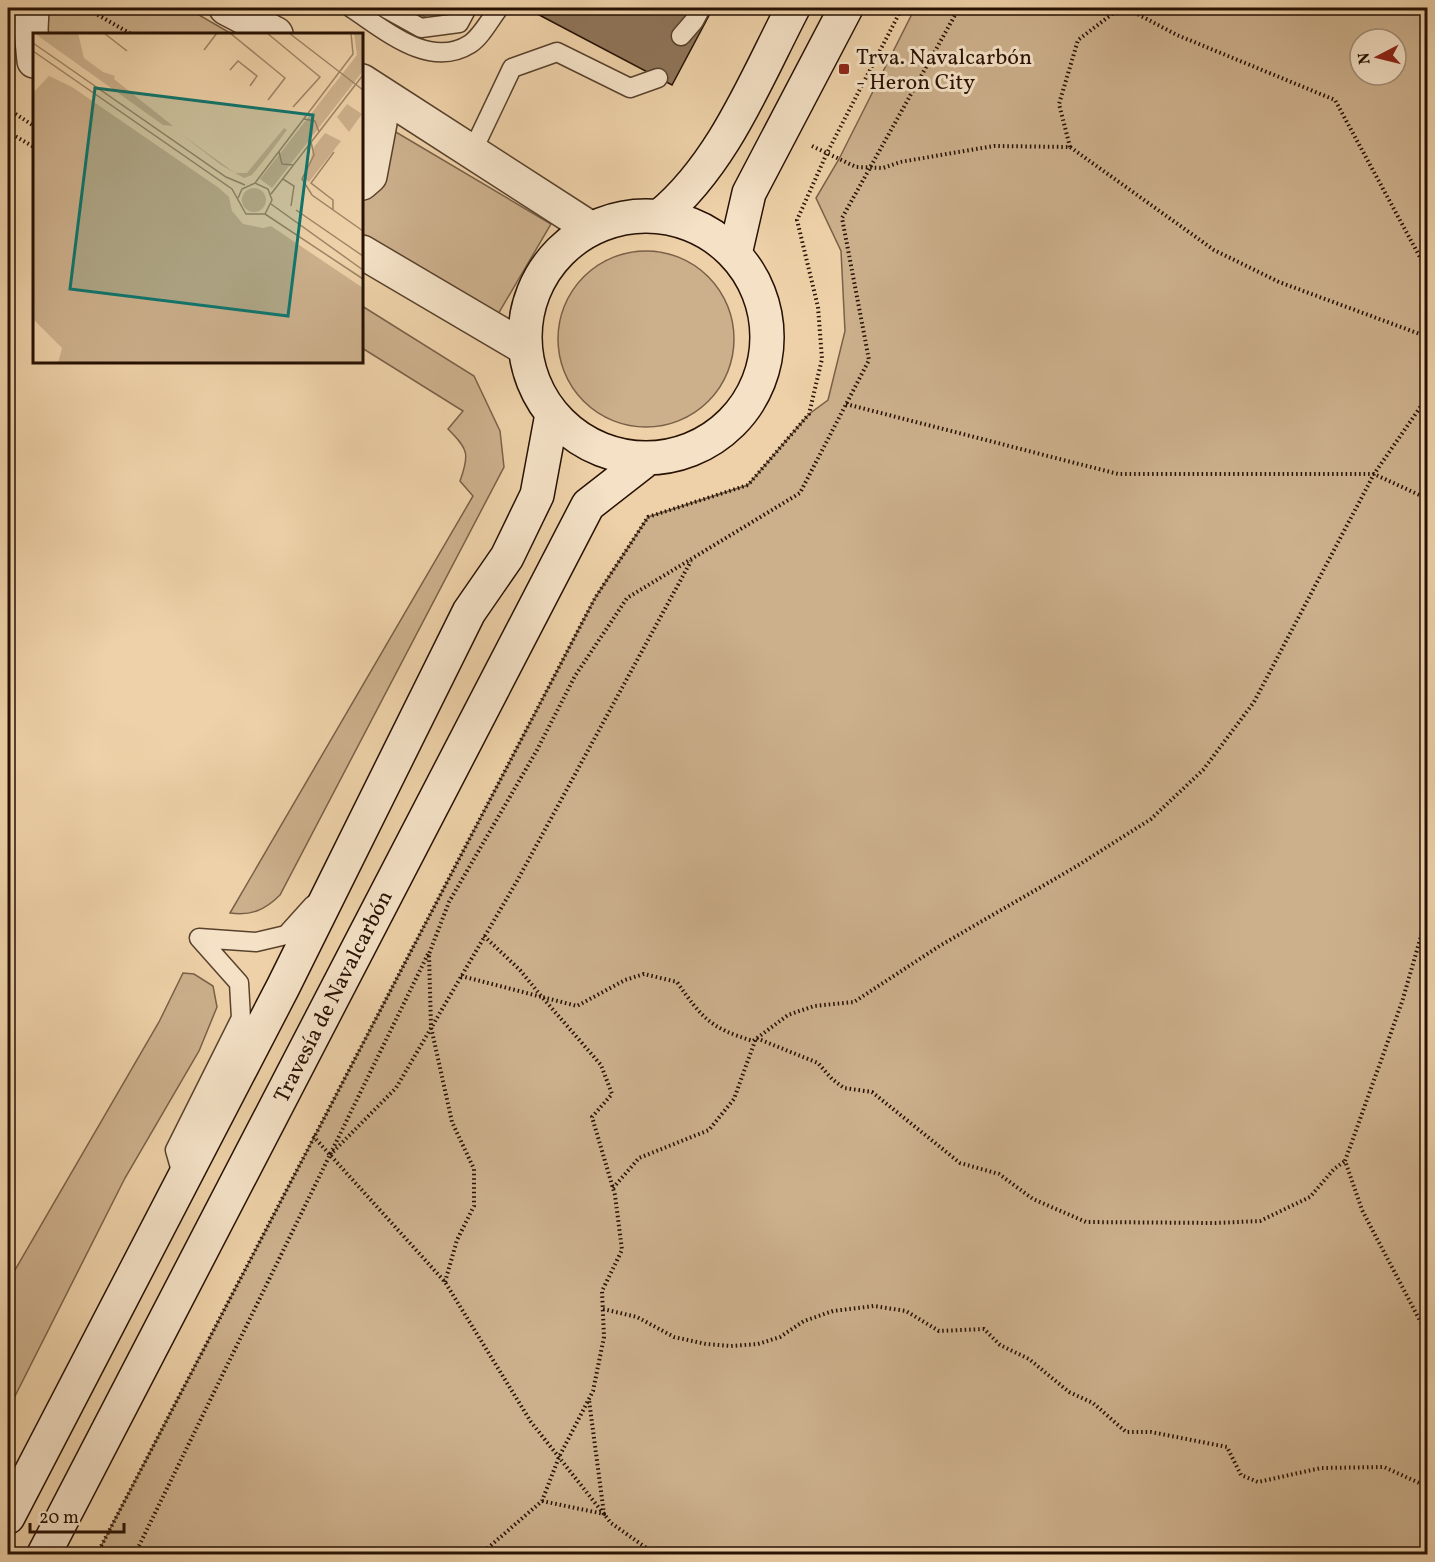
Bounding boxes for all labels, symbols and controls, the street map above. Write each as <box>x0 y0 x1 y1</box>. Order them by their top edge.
north arrow <box>1348 27 1408 87</box>
inset map <box>33 33 363 363</box>
place label: Trva. Navalcarbón - Heron City <box>856 43 1032 99</box>
text: N <box>1353 51 1377 66</box>
marker: Trva. Navalcarbón - Heron City <box>837 62 851 76</box>
street label: Travesía de Navalcarbón <box>267 886 401 1109</box>
scale bar <box>30 1496 124 1534</box>
text: 20 m <box>39 1506 79 1531</box>

